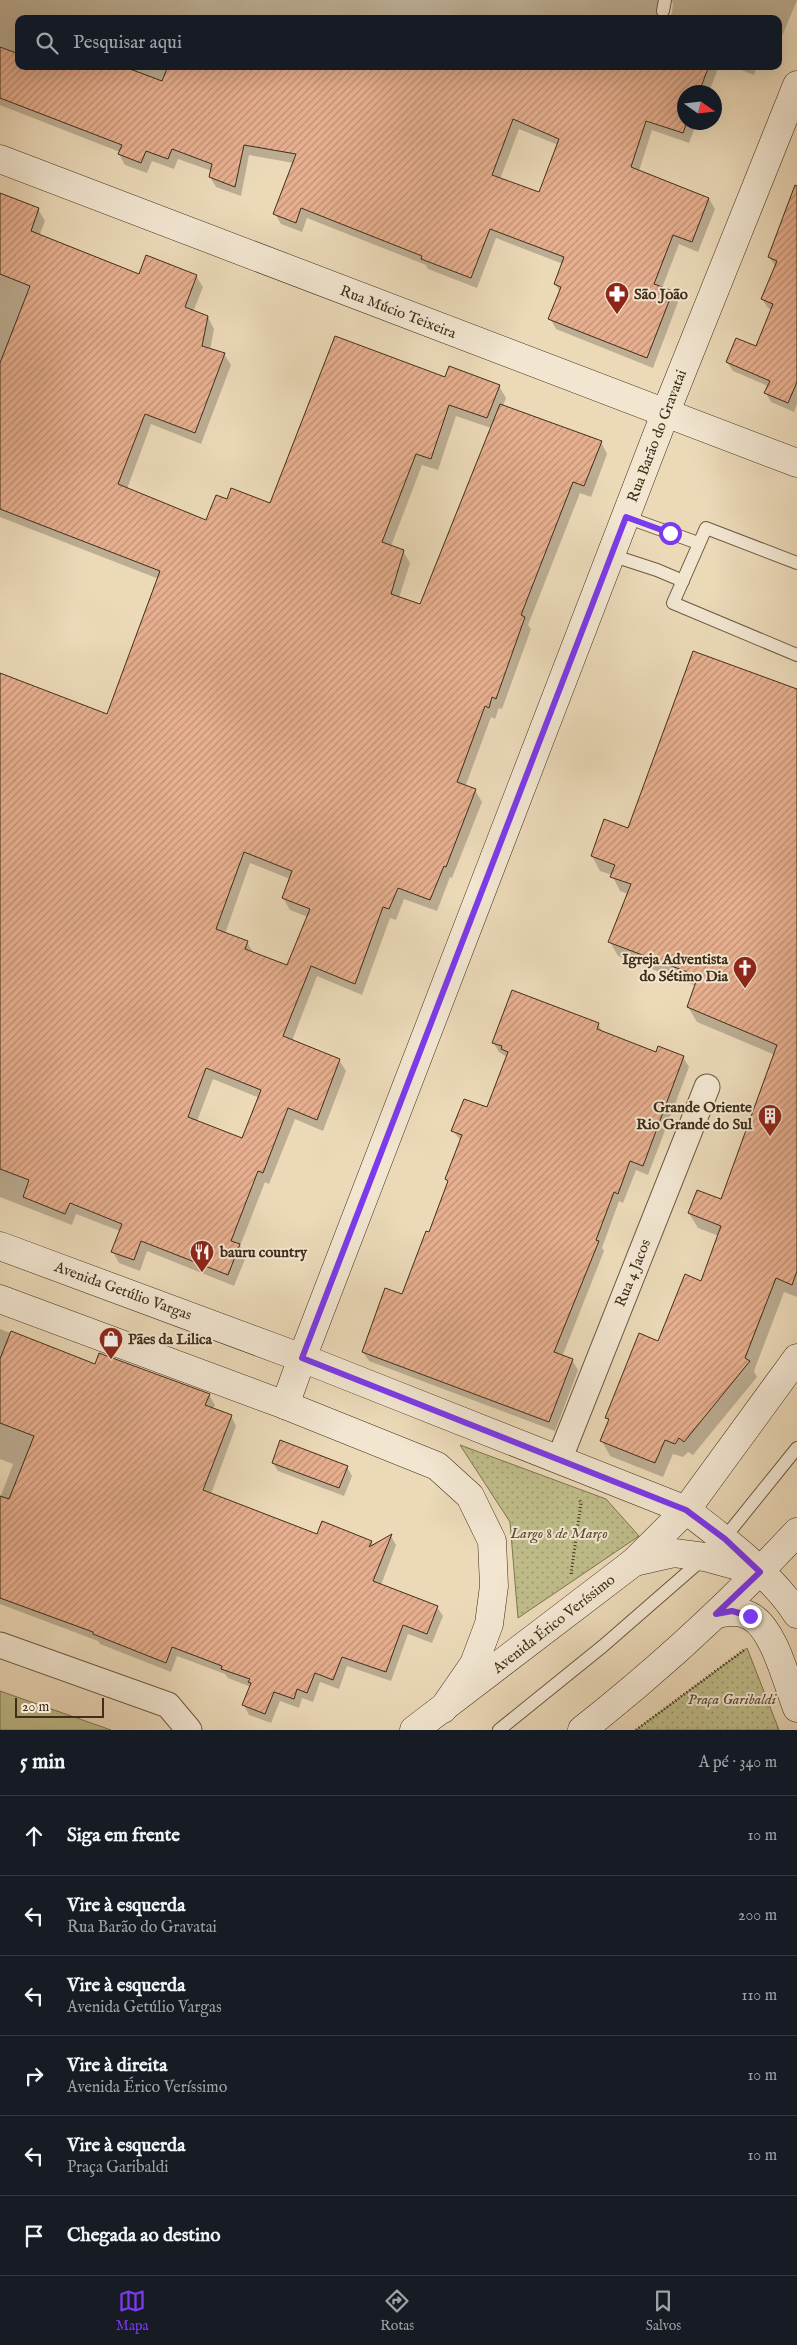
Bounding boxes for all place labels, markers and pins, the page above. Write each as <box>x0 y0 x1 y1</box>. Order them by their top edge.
pharmacy icon: São João <box>604 281 630 315</box>
place label: São João <box>634 285 688 304</box>
place label: Igreja Adventista do Sétimo Dia <box>622 950 729 986</box>
church icon: Igreja Adventista do Sétimo Dia <box>732 955 758 989</box>
place label: Grande Oriente Rio Grande do Sul <box>636 1098 753 1134</box>
building icon: Grande Oriente Rio Grande do Sul <box>757 1103 783 1137</box>
restaurant icon: bauru country <box>189 1239 215 1273</box>
place label: bauru country <box>219 1243 308 1262</box>
shop icon: Pães da Lilica <box>98 1326 124 1360</box>
place label: Pães da Lilica <box>128 1330 213 1349</box>

